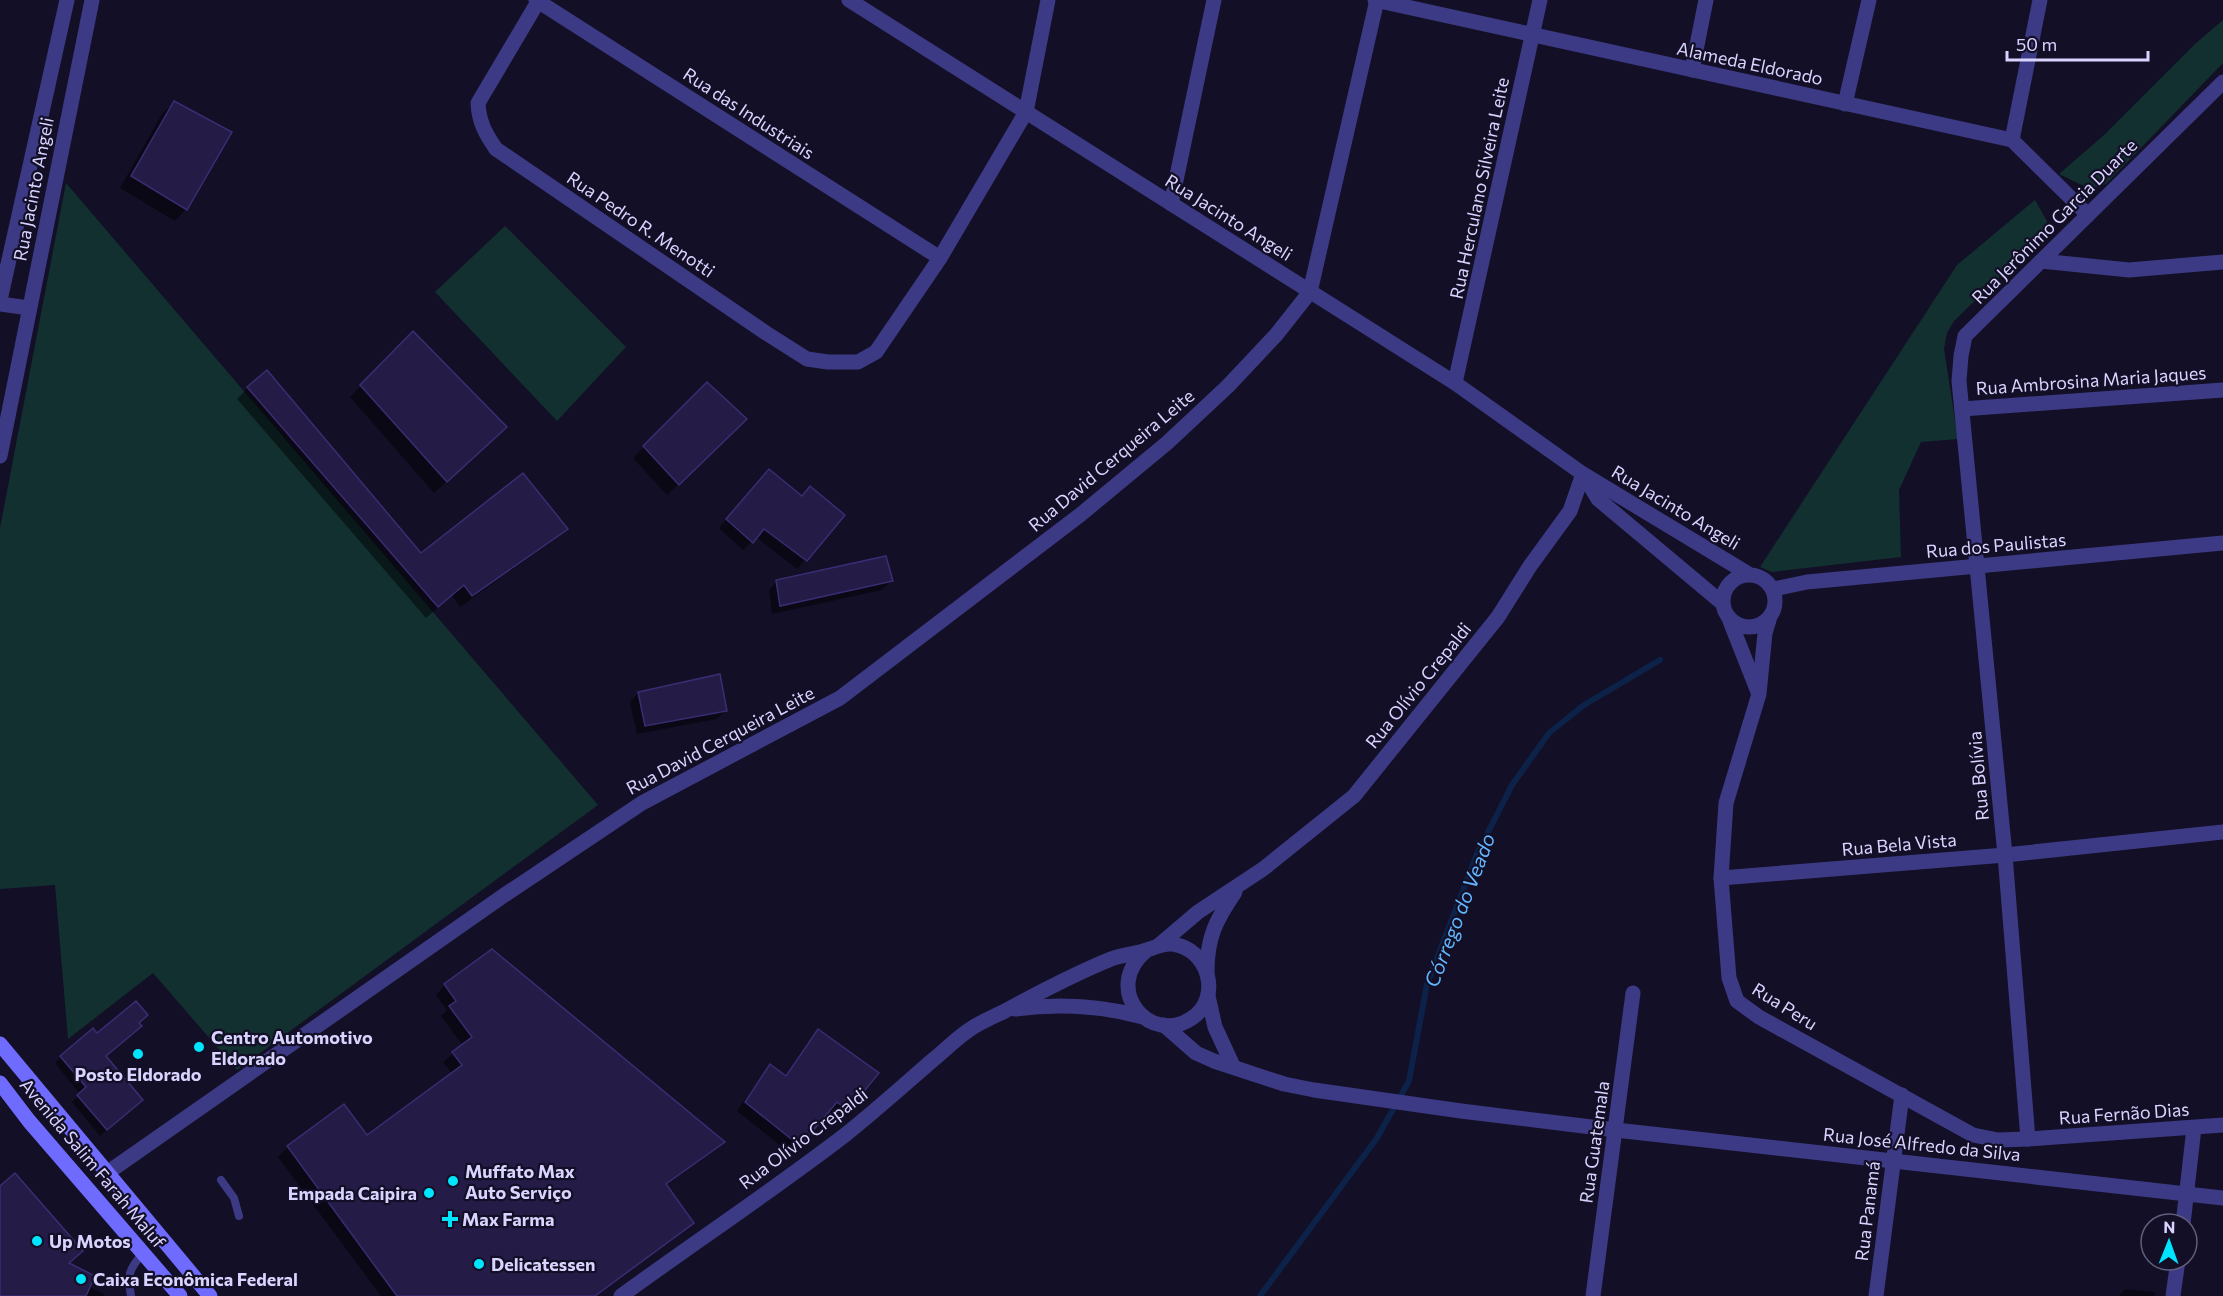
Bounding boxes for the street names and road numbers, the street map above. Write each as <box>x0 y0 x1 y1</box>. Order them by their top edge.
street label: Alameda Eldorado <box>1675 37 1825 89</box>
street label: Rua das Industriais <box>679 62 819 164</box>
street label: Rua Herculano Silveira Leite <box>1445 75 1513 301</box>
street label: Rua Jacinto Angeli <box>8 115 58 263</box>
street label: Rua Jerônimo Garcia Duarte <box>1967 134 2141 308</box>
street label: Rua Pedro R. Menotti <box>563 166 719 282</box>
street label: Rua Jacinto Angeli <box>1161 169 1297 265</box>
street label: Rua Ambrosina Maria Jaques <box>1975 361 2207 399</box>
street label: Rua David Cerqueira Leite <box>1024 384 1198 536</box>
street label: Rua Jacinto Angeli <box>1608 460 1744 554</box>
street label: Rua dos Paulistas <box>1925 528 2067 562</box>
street label: Rua Olívio Crepaldi <box>1361 618 1475 752</box>
street label: Rua David Cerqueira Leite <box>622 681 818 799</box>
street label: Rua Bolívia <box>1963 730 1993 822</box>
street label: Rua Bela Vista <box>1841 828 1957 860</box>
street label: Rua Peru <box>1748 977 1822 1035</box>
street label: Avenida Salim Farah Maluf <box>16 1074 171 1253</box>
street label: Rua Guatemala <box>1575 1079 1613 1205</box>
street label: Rua Olívio Crepaldi <box>734 1083 872 1193</box>
street label: Rua Fernão Dias <box>2058 1097 2190 1129</box>
street label: Rua José Alfredo da Silva <box>1822 1123 2022 1165</box>
street label: Rua Panamá <box>1850 1160 1884 1262</box>

